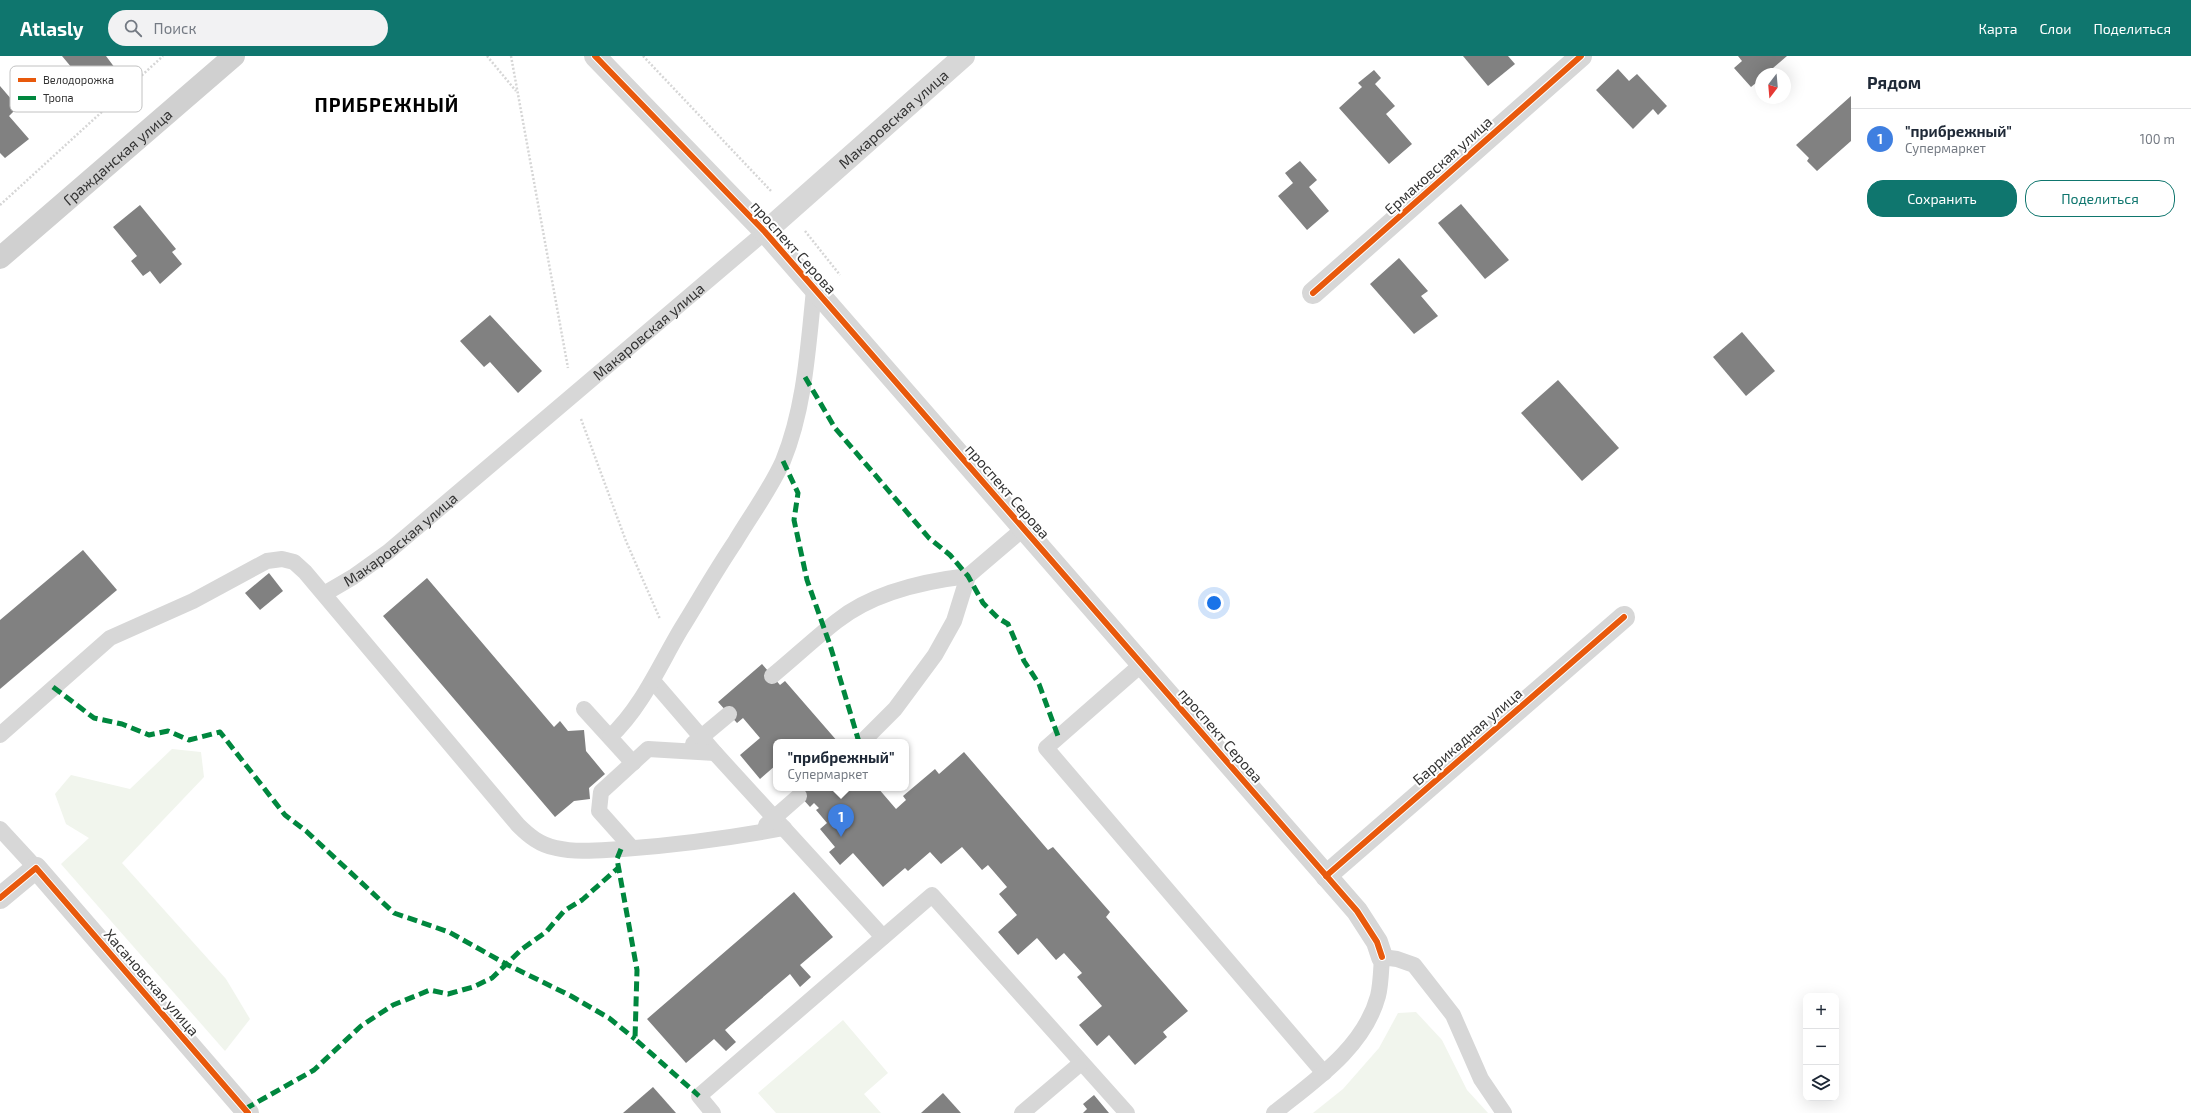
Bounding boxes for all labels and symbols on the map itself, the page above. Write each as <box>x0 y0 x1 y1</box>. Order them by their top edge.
street label: Макаровская улица <box>834 65 952 172</box>
legend <box>10 66 142 112</box>
north arrow <box>1755 68 1791 104</box>
text: Велодорожка <box>43 73 114 86</box>
text: Тропа <box>43 91 74 104</box>
district label: ПРИБРЕЖНЫЙ <box>315 93 459 116</box>
street label: Гражданская улица <box>59 105 175 209</box>
street label: Ермаковская улица <box>1380 112 1496 219</box>
street label: проспект Серова <box>747 197 841 297</box>
street label: Макаровская улица <box>589 279 708 383</box>
street label: проспект Серова <box>962 440 1054 542</box>
street label: Макаровская улица <box>340 488 461 590</box>
your location <box>1204 593 1224 613</box>
street label: проспект Серова <box>1175 684 1267 786</box>
street label: Баррикадная улица <box>1409 684 1526 789</box>
pin: 1 <box>828 804 854 837</box>
street label: Хасановская улица <box>100 925 203 1040</box>

